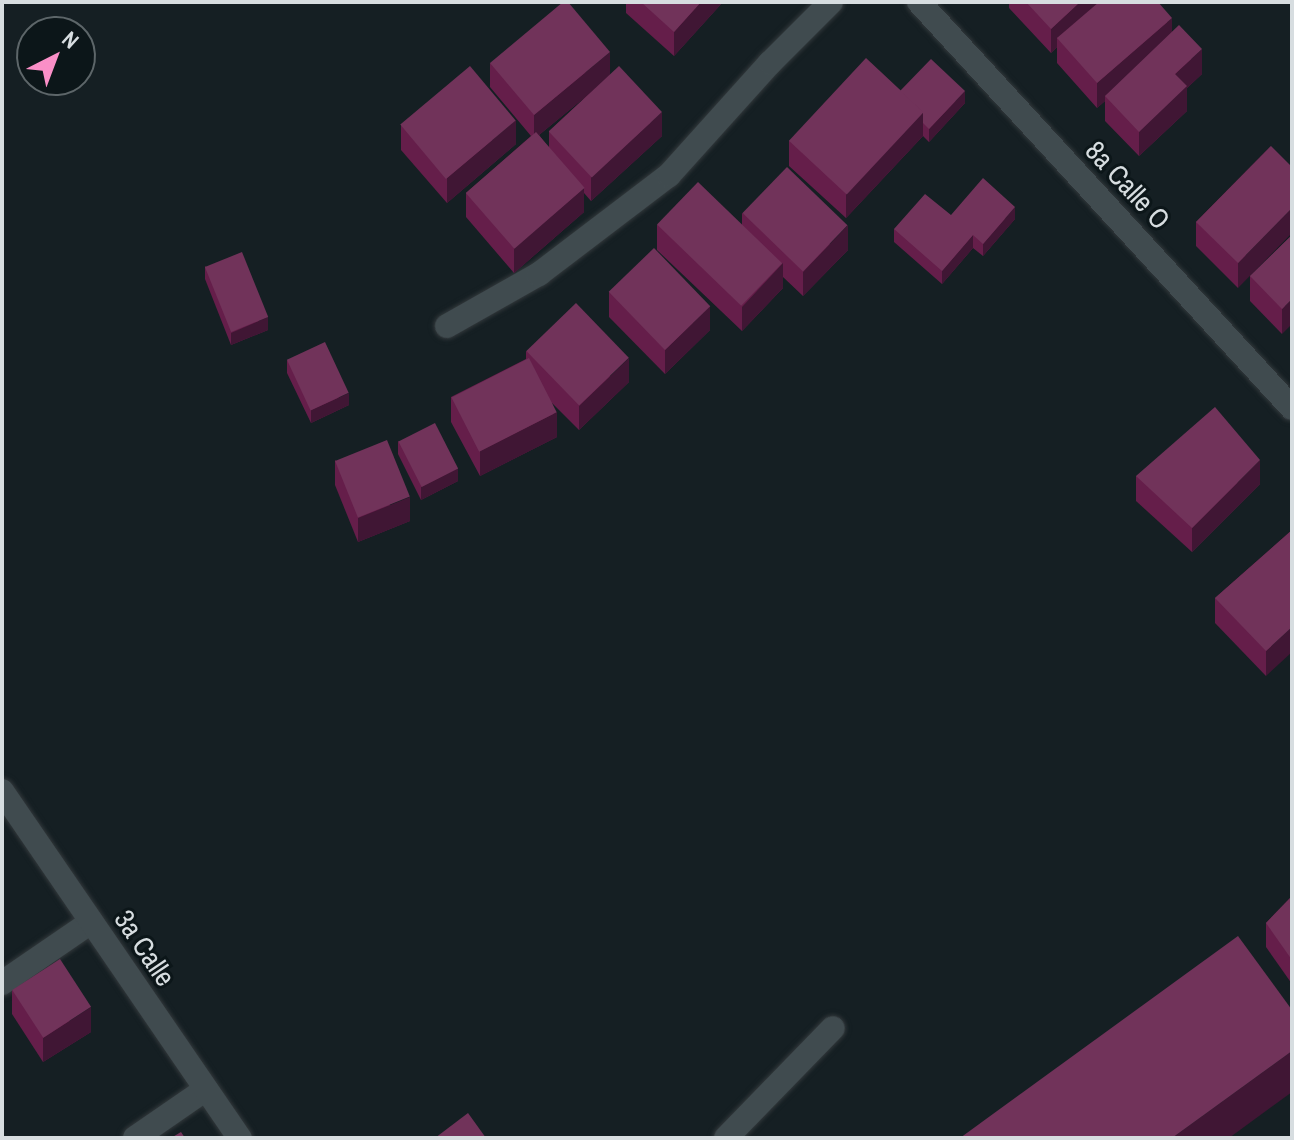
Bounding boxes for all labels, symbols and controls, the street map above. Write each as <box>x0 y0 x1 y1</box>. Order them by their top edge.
north arrow <box>16 16 96 96</box>
text: N <box>56 24 86 55</box>
street label: 8a Calle O <box>1079 134 1177 236</box>
street label: 3a Calle <box>108 904 182 992</box>

